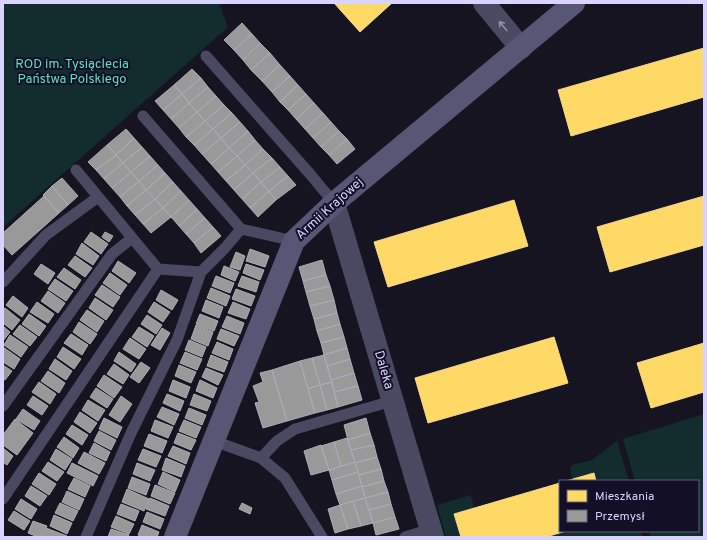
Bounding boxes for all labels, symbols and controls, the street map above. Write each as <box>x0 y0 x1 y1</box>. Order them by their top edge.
one-way arrow <box>498 20 507 31</box>
park label: ROD im. Tysiąclecia Państwa Polskiego <box>15 57 129 88</box>
street label: Armii Krajowej <box>293 175 367 243</box>
street label: Daleka <box>370 349 396 391</box>
legend <box>559 480 699 532</box>
text: Mieszkania <box>595 489 654 505</box>
text: Przemysł <box>595 509 645 525</box>

